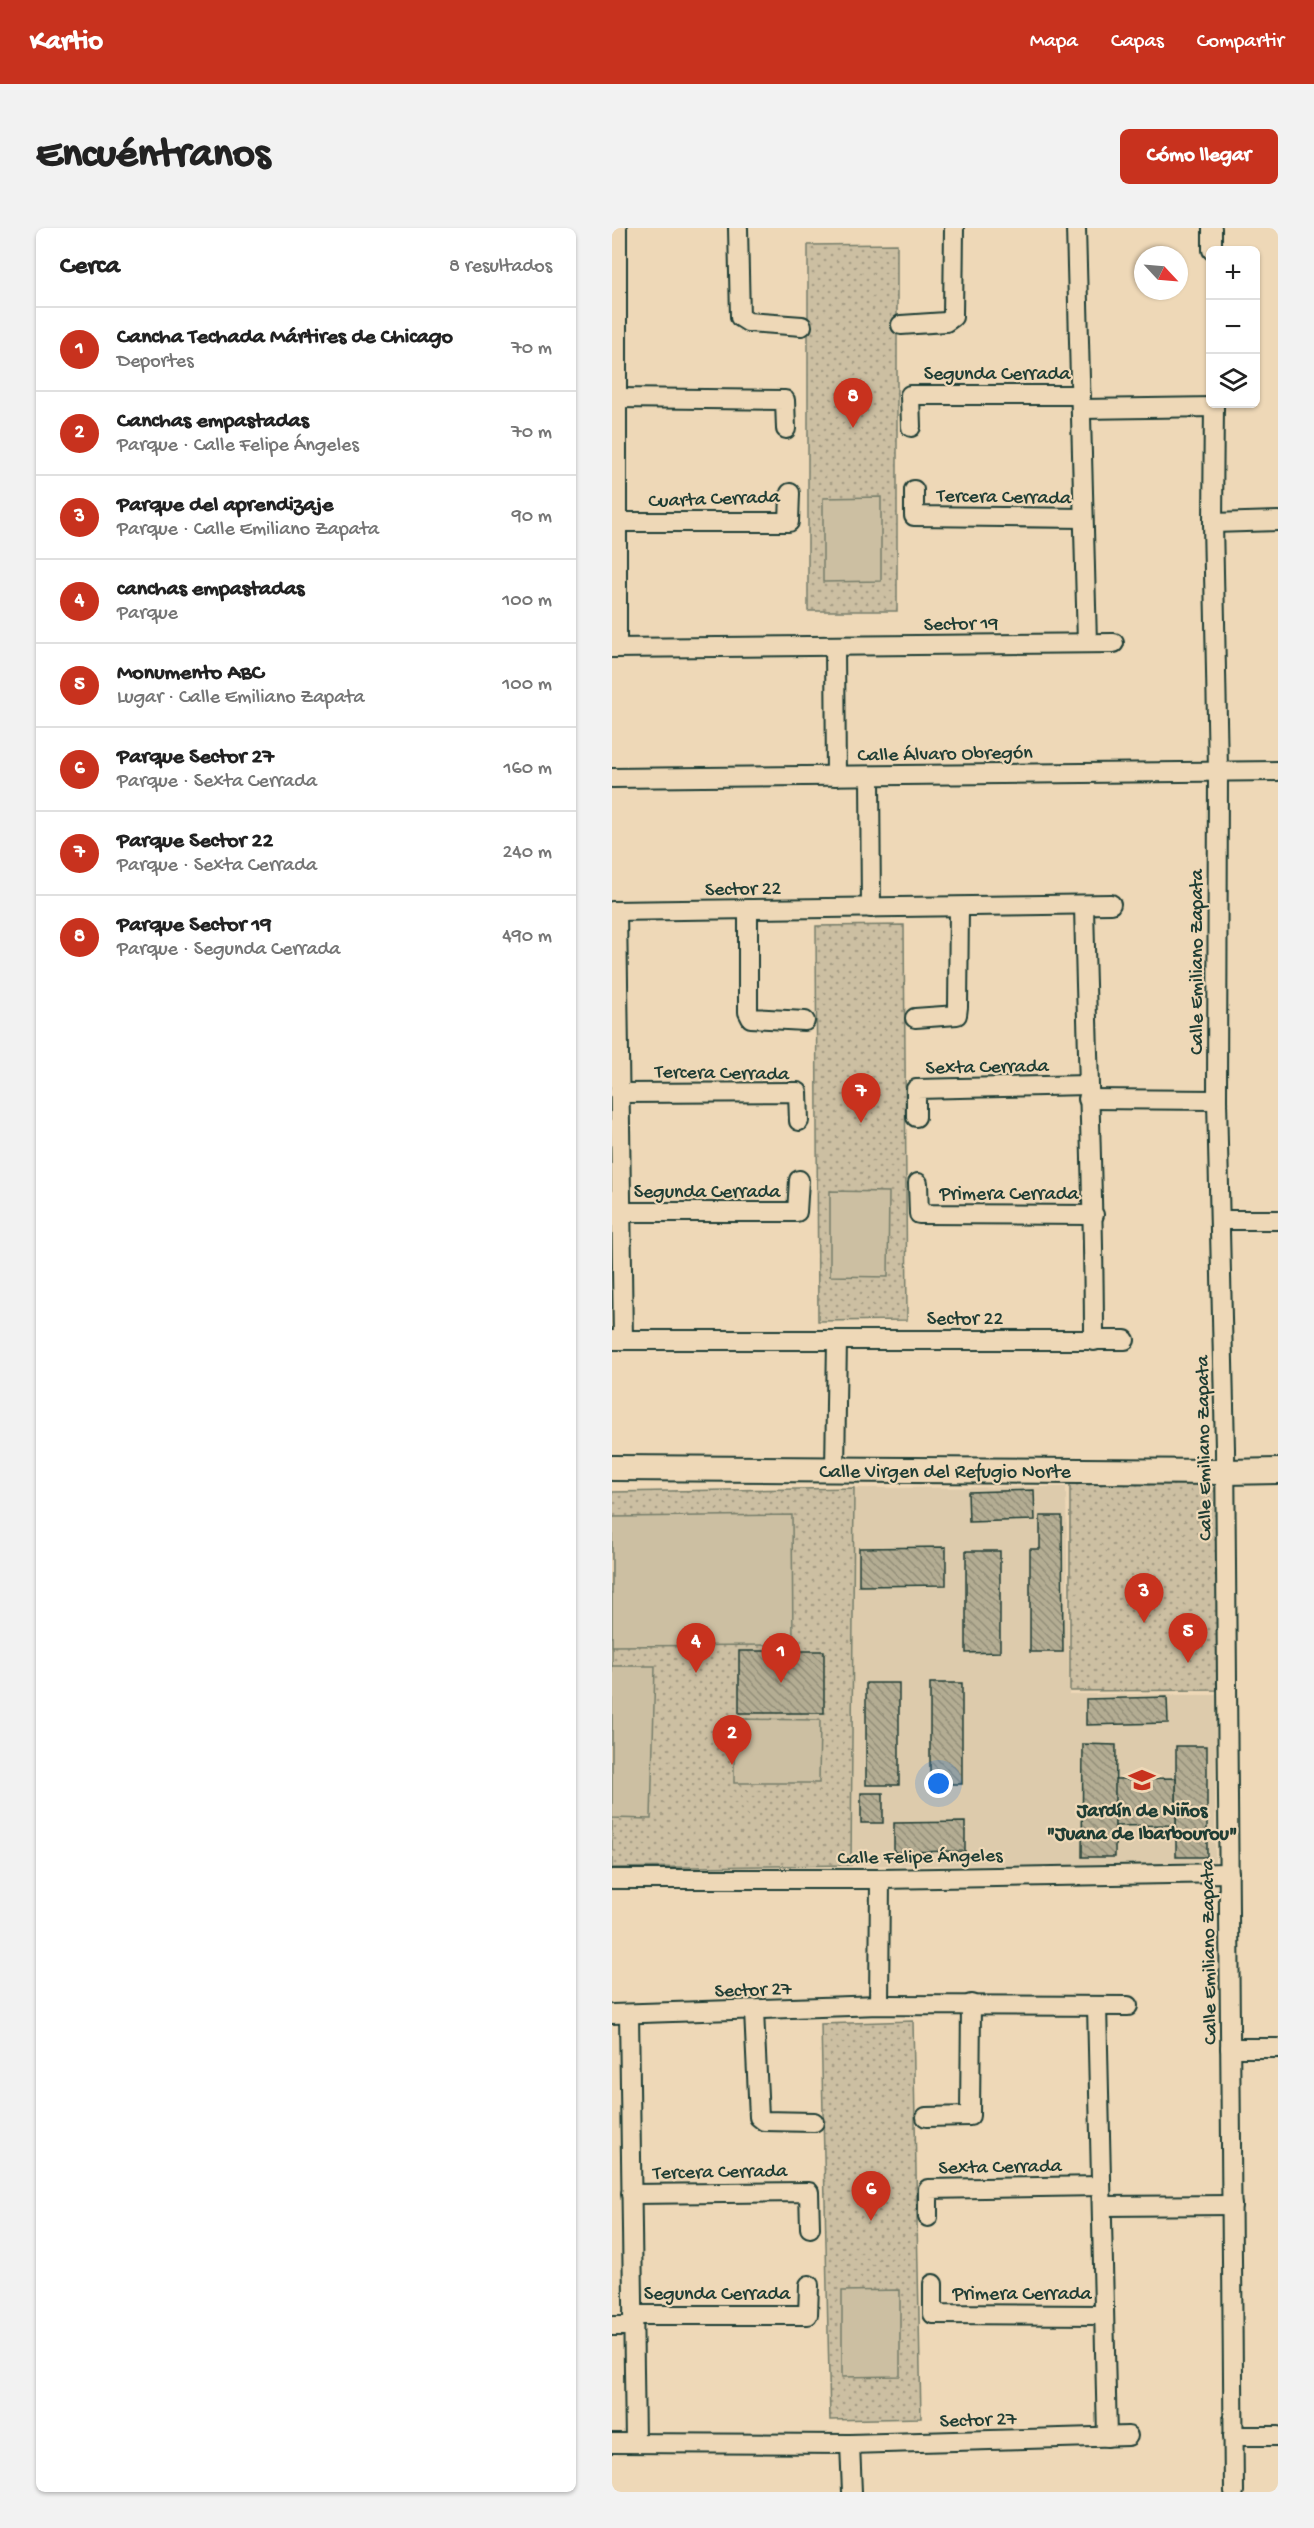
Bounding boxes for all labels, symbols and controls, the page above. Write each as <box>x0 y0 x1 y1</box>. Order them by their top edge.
text: Kartio <box>30 26 103 59</box>
text: Mapa <box>1030 30 1078 55</box>
text: Capas <box>1111 30 1164 55</box>
text: Compartir <box>1197 30 1284 55</box>
button: Cómo llegar <box>1120 129 1278 184</box>
text: Encuéntranos <box>36 132 270 181</box>
north arrow <box>1134 246 1188 300</box>
map controls <box>1206 246 1260 408</box>
button: + <box>1206 246 1260 300</box>
text: Cerca <box>60 252 120 283</box>
text: 8 resultados <box>449 256 552 279</box>
button: − <box>1206 300 1260 354</box>
text: Cancha Techada Mártires de Chicago <box>117 325 453 351</box>
text: 1 <box>75 338 84 361</box>
text: 70 m <box>511 338 552 361</box>
text: Deportes <box>117 351 194 374</box>
button: layers <box>1206 354 1260 408</box>
street label: Segunda Cerrada <box>924 364 1071 387</box>
pin: 8 <box>834 378 872 428</box>
text: Canchas empastadas <box>117 409 309 435</box>
text: 2 <box>75 422 84 445</box>
text: 70 m <box>511 422 552 445</box>
text: Parque · Calle Felipe Ángeles <box>117 435 359 458</box>
street label: Tercera Cerrada <box>936 486 1072 511</box>
street label: Cuarta Cerrada <box>648 487 781 514</box>
text: Parque del aprendizaje <box>117 493 333 519</box>
text: 3 <box>74 506 85 529</box>
text: 90 m <box>512 506 552 529</box>
text: Parque · Calle Emiliano Zapata <box>117 519 379 542</box>
text: canchas empastadas <box>117 577 304 603</box>
text: 4 <box>75 590 84 613</box>
text: 100 m <box>502 590 552 613</box>
text: Parque <box>117 603 178 626</box>
street label: Sector 19 <box>923 613 999 638</box>
text: Monumento ABC <box>117 661 264 687</box>
text: 5 <box>74 674 85 697</box>
text: 100 m <box>502 674 552 697</box>
text: Lugar · Calle Emiliano Zapata <box>117 687 365 710</box>
street label: Calle Álvaro Obregón <box>857 740 1033 769</box>
text: Parque Sector 27 <box>117 745 274 771</box>
text: 6 <box>74 758 85 781</box>
text: 160 m <box>503 758 552 781</box>
text: Parque · Sexta Cerrada <box>117 771 317 794</box>
text: Parque Sector 22 <box>117 829 273 855</box>
text: 7 <box>74 842 85 865</box>
text: 240 m <box>502 842 552 865</box>
text: Parque · Sexta Cerrada <box>117 855 317 878</box>
street label: Calle Emiliano Zapata <box>1187 868 1210 1055</box>
street label: Sector 22 <box>705 878 782 903</box>
text: Parque Sector 19 <box>117 913 272 939</box>
text: 8 <box>74 926 85 949</box>
text: 490 m <box>502 926 552 949</box>
text: Parque · Segunda Cerrada <box>117 939 340 962</box>
street label: Sexta Cerrada <box>925 1056 1050 1081</box>
street label: Tercera Cerrada <box>654 1062 790 1087</box>
pin: 7 <box>842 1074 880 1123</box>
street label: Segunda Cerrada <box>634 1182 781 1205</box>
street label: Primera Cerrada <box>938 1184 1079 1207</box>
street label: Sector 22 <box>927 1309 1003 1332</box>
street label: Calle Emiliano Zapata <box>1192 1354 1219 1541</box>
street label: Calle Virgen del Refugio Norte <box>819 1462 1071 1485</box>
pin: 3 <box>1124 1574 1164 1623</box>
pin: 5 <box>1168 1614 1208 1663</box>
pin: 4 <box>676 1624 716 1673</box>
pin: 1 <box>762 1634 800 1683</box>
pin: 2 <box>712 1716 752 1765</box>
school or university icon: Jardín de Niños "Juana de Ibarbourou" <box>1127 1765 1157 1795</box>
your location <box>924 1769 953 1798</box>
place label: Jardín de Niños "Juana de Ibarbourou" <box>1047 1801 1237 1847</box>
street label: Calle Felipe Ángeles <box>837 1844 1003 1871</box>
street label: Calle Emiliano Zapata <box>1197 1858 1224 2045</box>
street label: Sector 27 <box>714 1979 793 2004</box>
street label: Sexta Cerrada <box>938 2156 1063 2181</box>
street label: Tercera Cerrada <box>652 2161 788 2186</box>
pin: 6 <box>852 2172 890 2221</box>
street label: Segunda Cerrada <box>644 2284 791 2307</box>
street label: Primera Cerrada <box>951 2284 1092 2307</box>
street label: Sector 27 <box>939 2409 1018 2434</box>

